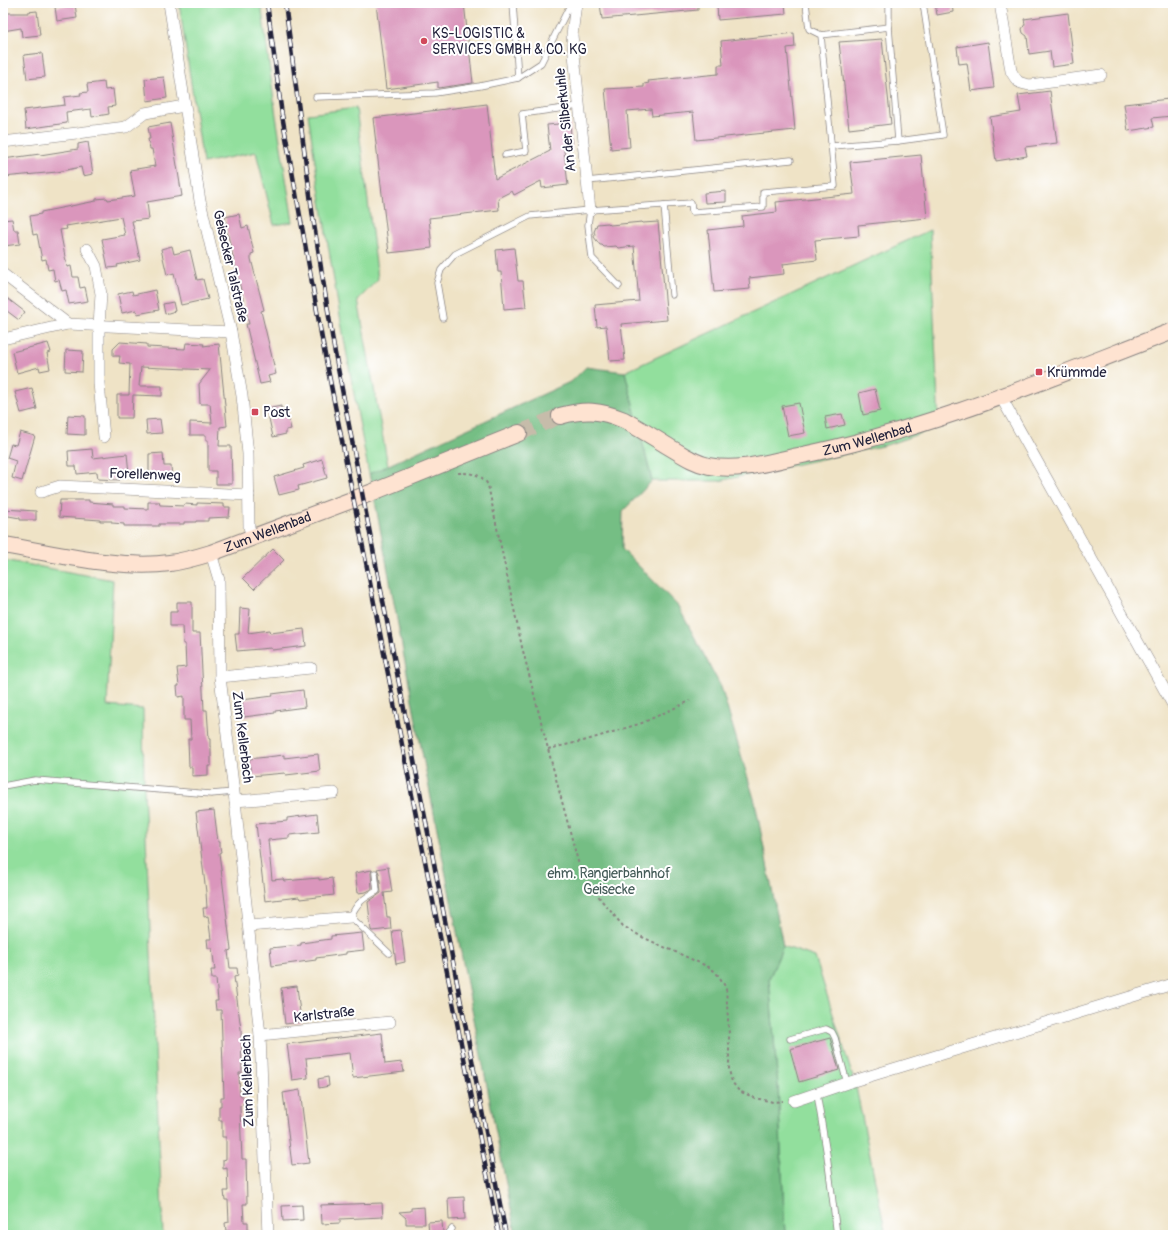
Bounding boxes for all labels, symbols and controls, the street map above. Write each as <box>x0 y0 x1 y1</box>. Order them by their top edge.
place label: KS-LOGISTIC & SERVICES GMBH & CO. KG <box>432 25 587 58</box>
marker: KS-LOGISTIC & SERVICES GMBH & CO. KG <box>419 36 429 46</box>
street label: An der Silberkuhle <box>552 67 579 173</box>
street label: Geisecker Talstraße <box>209 208 252 324</box>
place label: Krümmde <box>1047 364 1107 381</box>
marker: Krümmde <box>1034 367 1044 377</box>
place label: Post <box>263 404 291 421</box>
marker: Post <box>250 407 260 417</box>
street label: Zum Wellenbad <box>821 419 914 460</box>
street label: Forellenweg <box>109 465 181 484</box>
street label: Zum Wellenbad <box>221 508 314 556</box>
street label: Zum Kellerbach <box>228 690 257 784</box>
park label: ehm. Rangierbahnhof Geisecke <box>547 865 671 898</box>
street label: Karlstraße <box>293 1003 355 1026</box>
street label: Zum Kellerbach <box>237 1034 258 1128</box>

